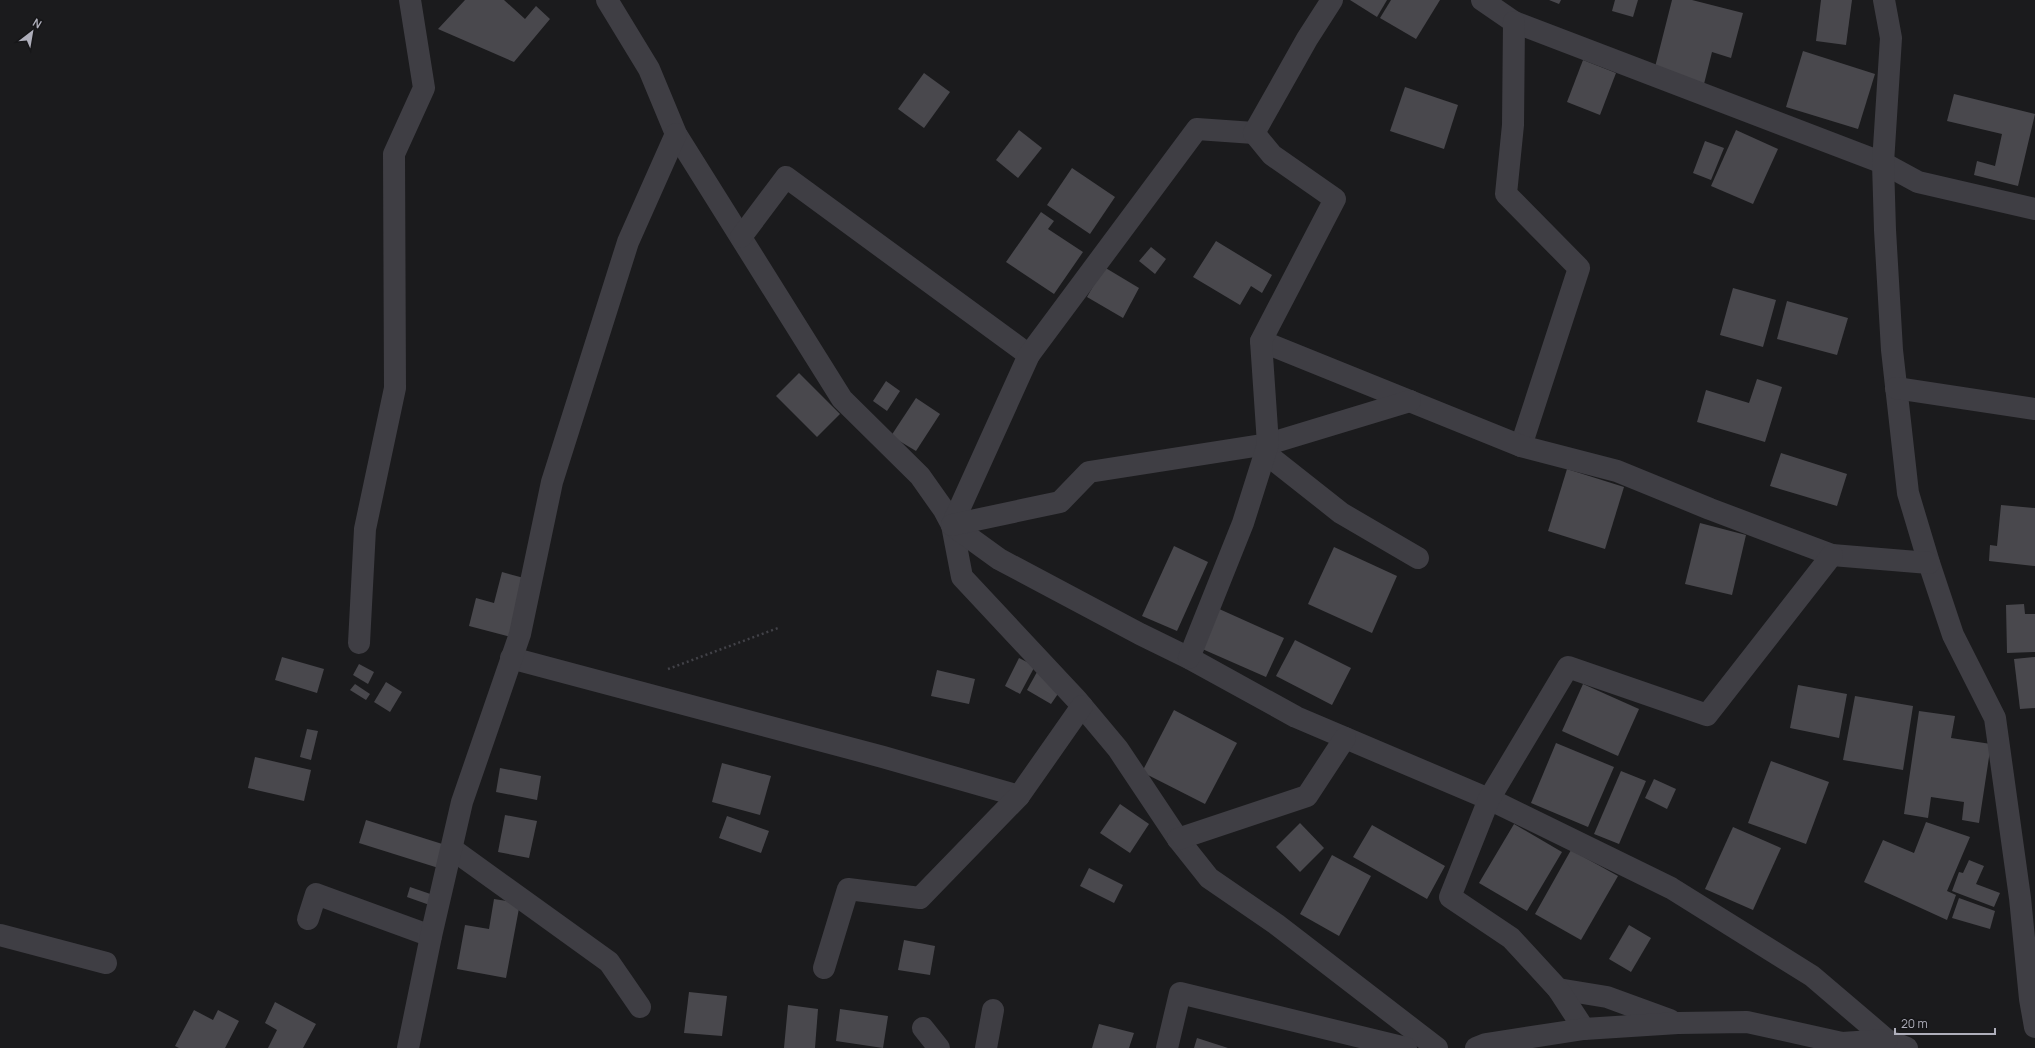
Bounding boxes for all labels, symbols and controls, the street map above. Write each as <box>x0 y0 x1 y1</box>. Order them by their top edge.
north arrow <box>12 12 52 52</box>
text: N <box>30 15 45 32</box>
scale bar <box>1895 1010 1995 1036</box>
text: 20 m <box>1901 1015 1928 1032</box>

